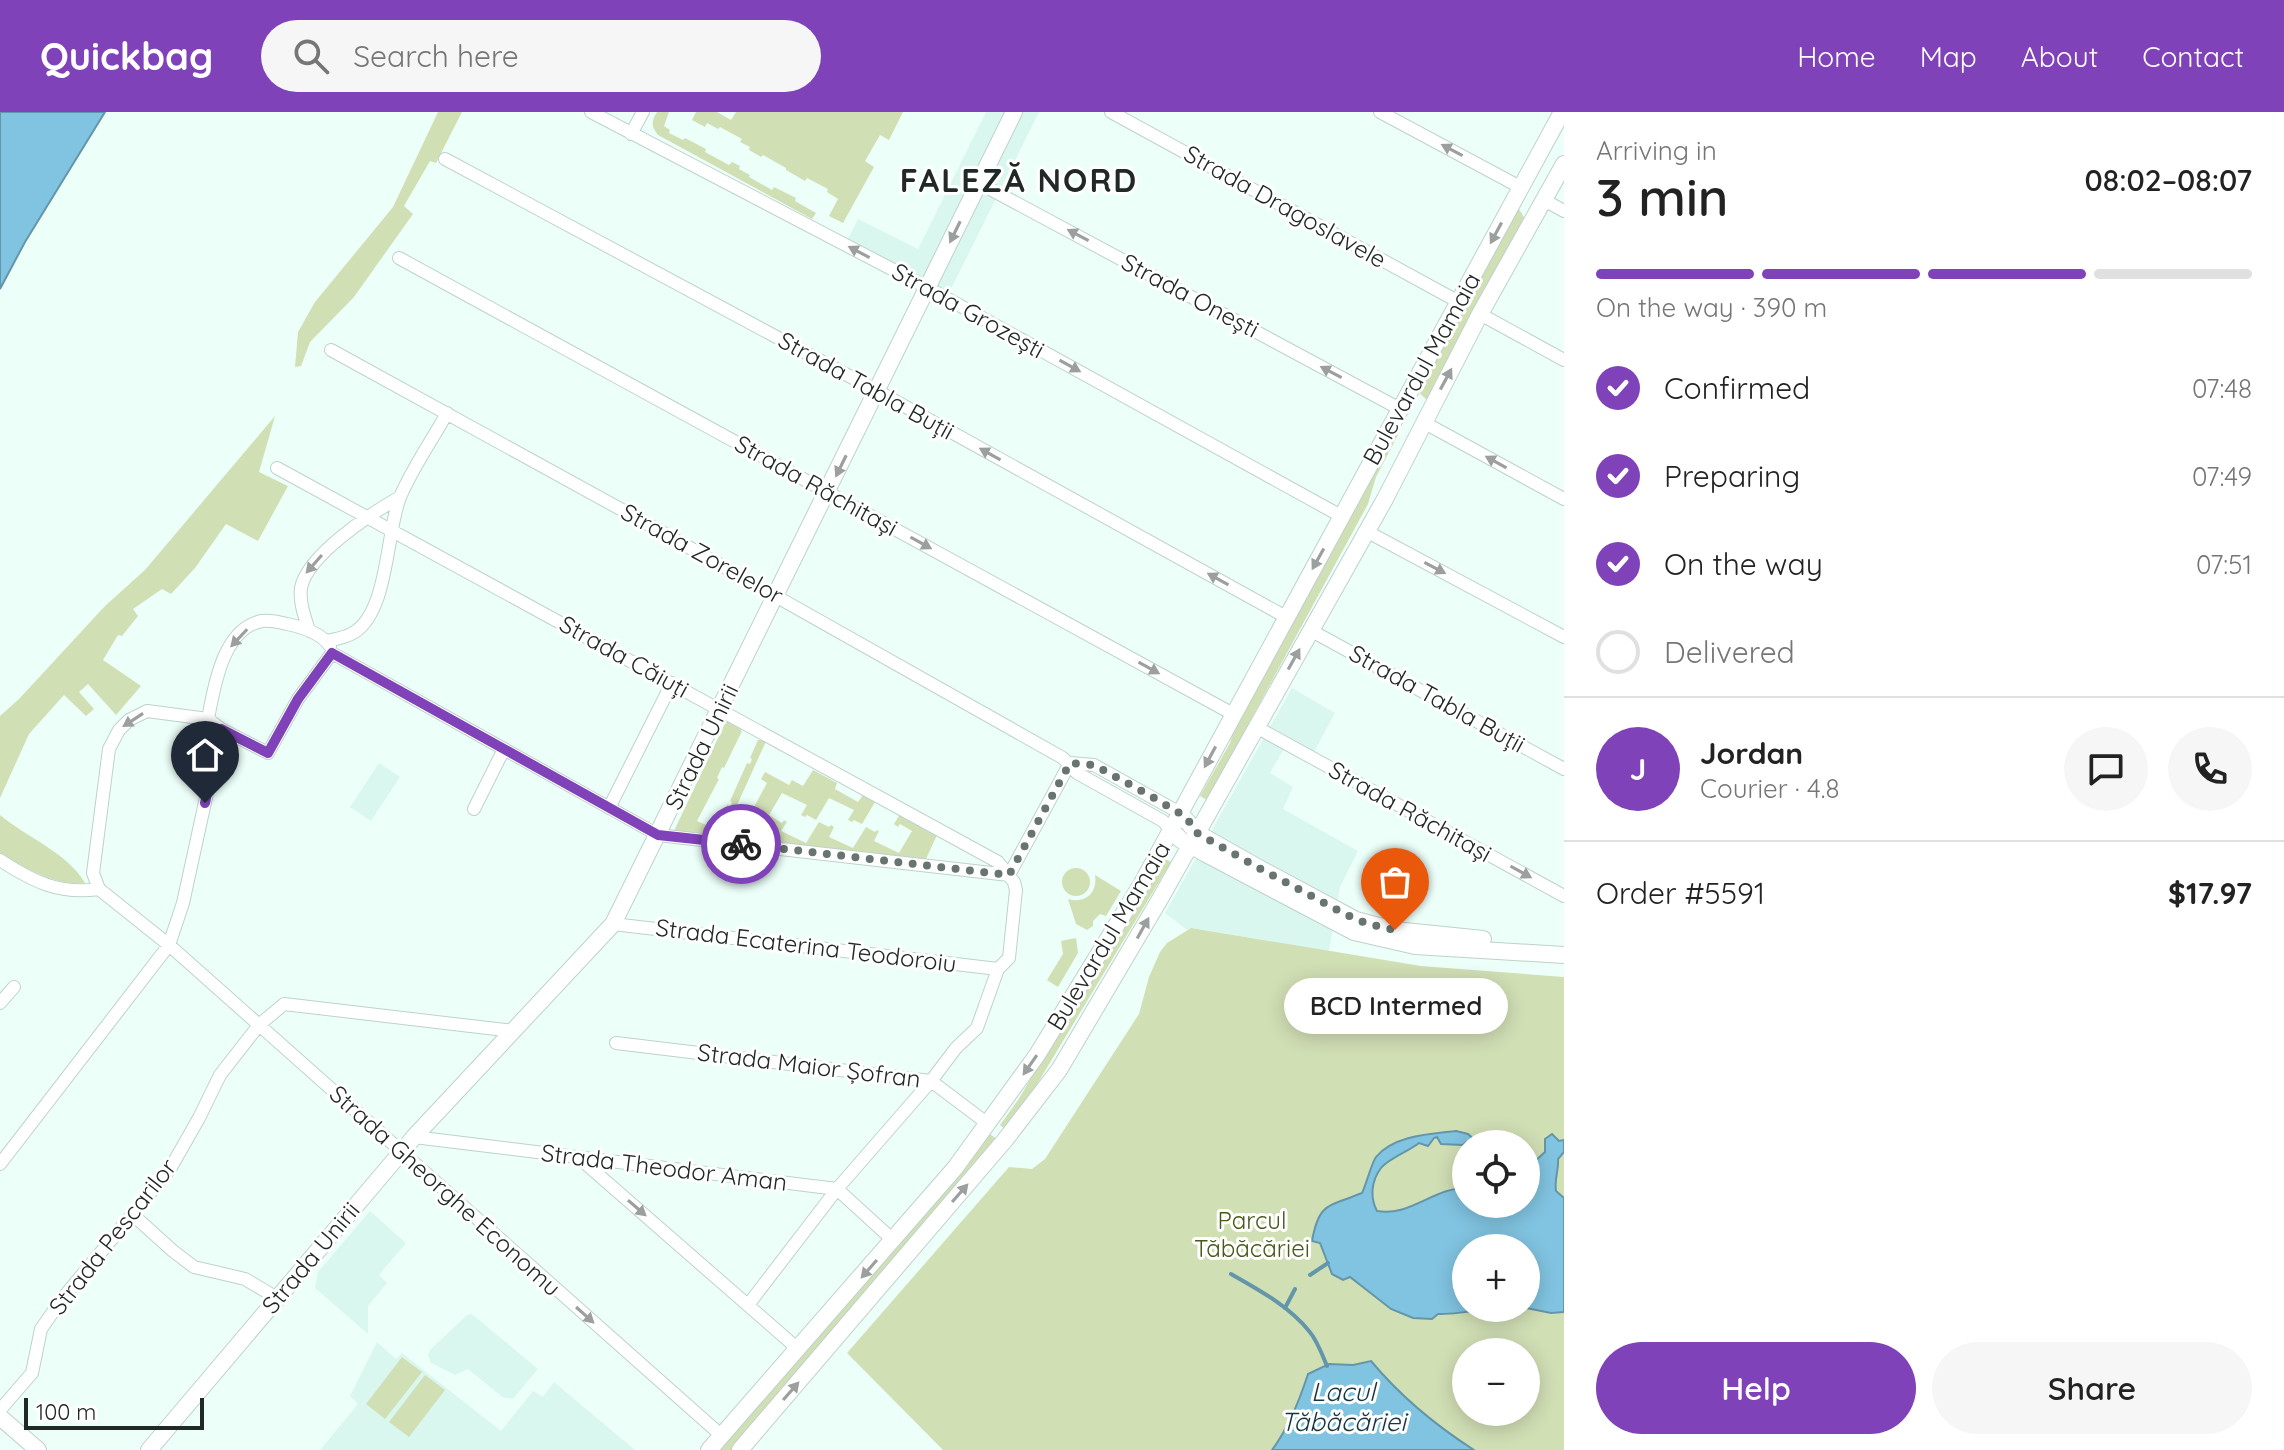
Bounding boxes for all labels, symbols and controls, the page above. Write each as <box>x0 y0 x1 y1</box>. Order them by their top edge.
search box <box>261 20 821 92</box>
text: Quickbag <box>40 32 213 80</box>
icon: search <box>289 34 333 78</box>
text: Search here <box>353 37 519 75</box>
text: Home <box>1797 39 1876 74</box>
text: Map <box>1920 39 1977 74</box>
text: About <box>2021 39 2098 74</box>
text: Contact <box>2142 39 2244 74</box>
text: Arriving in <box>1596 134 1717 167</box>
street label: Strada Dragoslavele <box>1179 138 1392 274</box>
one-way arrow <box>1440 144 1463 157</box>
district label: FALEZĂ NORD <box>900 160 1138 200</box>
text: 08:02–08:07 <box>2085 161 2252 199</box>
text: 3 min <box>1596 164 1729 229</box>
one-way arrow <box>948 221 962 244</box>
one-way arrow <box>1489 221 1502 244</box>
one-way arrow <box>1066 229 1089 242</box>
one-way arrow <box>847 245 870 258</box>
street label: Strada Onești <box>1117 246 1264 344</box>
street label: Strada Grozești <box>887 256 1050 364</box>
street label: Bulevardul Mamaia <box>1356 267 1486 470</box>
text: On the way · 390 m <box>1596 291 1827 324</box>
street label: Strada Tabla Buții <box>773 324 960 446</box>
one-way arrow <box>1058 360 1081 373</box>
one-way arrow <box>1320 365 1343 378</box>
icon: check <box>1596 366 1640 410</box>
one-way arrow <box>1439 368 1452 391</box>
text: Confirmed <box>1664 369 1810 407</box>
text: 07:48 <box>2192 372 2252 405</box>
street label: Strada Răchitași <box>730 428 903 542</box>
one-way arrow <box>979 447 1001 461</box>
one-way arrow <box>834 454 847 477</box>
icon: check <box>1596 454 1640 498</box>
one-way arrow <box>1484 455 1507 469</box>
text: Preparing <box>1664 457 1800 495</box>
text: 07:49 <box>2192 460 2252 493</box>
street label: Strada Zorelelor <box>616 496 789 610</box>
one-way arrow <box>910 536 932 550</box>
icon: check <box>1596 542 1640 586</box>
text: On the way <box>1664 545 1823 583</box>
one-way arrow <box>1311 548 1325 570</box>
text: 07:51 <box>2196 548 2252 581</box>
one-way arrow <box>306 554 324 574</box>
one-way arrow <box>1424 560 1446 574</box>
one-way arrow <box>1206 572 1229 586</box>
street label: Strada Căiuți <box>555 608 694 704</box>
one-way arrow <box>230 628 248 647</box>
text: Delivered <box>1664 633 1795 671</box>
street label: Strada Tabla Buții <box>1344 637 1531 759</box>
one-way arrow <box>1287 648 1301 670</box>
one-way arrow <box>1137 661 1160 675</box>
street label: Strada Unirii <box>658 679 744 814</box>
one-way arrow <box>123 712 144 727</box>
pin <box>171 721 239 803</box>
button: chat <box>2064 727 2148 811</box>
button: phone <box>2168 727 2252 811</box>
icon: home <box>183 733 227 777</box>
text: Jordan <box>1700 734 1803 772</box>
one-way arrow <box>1204 746 1218 768</box>
text: J <box>1630 750 1646 788</box>
street label: Strada Răchitași <box>1324 754 1497 868</box>
text: Courier · 4.8 <box>1700 772 1839 805</box>
courier <box>701 804 781 884</box>
icon: bike <box>719 822 763 866</box>
street label: Bulevardul Mamaia <box>1040 836 1176 1035</box>
pin <box>1361 848 1429 930</box>
icon: bag <box>1373 860 1417 904</box>
one-way arrow <box>1509 866 1532 879</box>
text: Order #5591 <box>1596 874 1765 912</box>
text: $17.97 <box>2168 874 2252 912</box>
street label: Strada Ecaterina Teodoroiu <box>654 912 958 978</box>
one-way arrow <box>1136 917 1150 940</box>
callout: BCD Intermed <box>1283 978 1507 1034</box>
text: BCD Intermed <box>1310 989 1482 1022</box>
street label: Strada Maior Șofran <box>696 1036 922 1094</box>
one-way arrow <box>1023 1054 1038 1075</box>
street label: Strada Gheorghe Economu <box>324 1078 568 1302</box>
map controls <box>1452 1130 1540 1426</box>
button: locate <box>1452 1130 1540 1218</box>
street label: Strada Theodor Aman <box>539 1137 789 1197</box>
street label: Strada Pescarilor <box>42 1152 183 1320</box>
one-way arrow <box>951 1184 968 1204</box>
street label: Strada Unirii <box>255 1195 366 1319</box>
one-way arrow <box>627 1199 646 1217</box>
park label: Parcul Tăbăcăriei <box>1194 1205 1310 1263</box>
button: + <box>1452 1234 1540 1322</box>
one-way arrow <box>861 1258 878 1278</box>
one-way arrow <box>576 1306 595 1324</box>
button: − <box>1452 1338 1540 1426</box>
button: Help <box>1596 1342 1916 1434</box>
button: Share <box>1932 1342 2252 1434</box>
water label: Lacul Tăbăcăriei <box>1280 1375 1409 1438</box>
one-way arrow <box>782 1381 799 1401</box>
scale bar <box>24 1394 204 1430</box>
text: 100 m <box>36 1398 96 1426</box>

